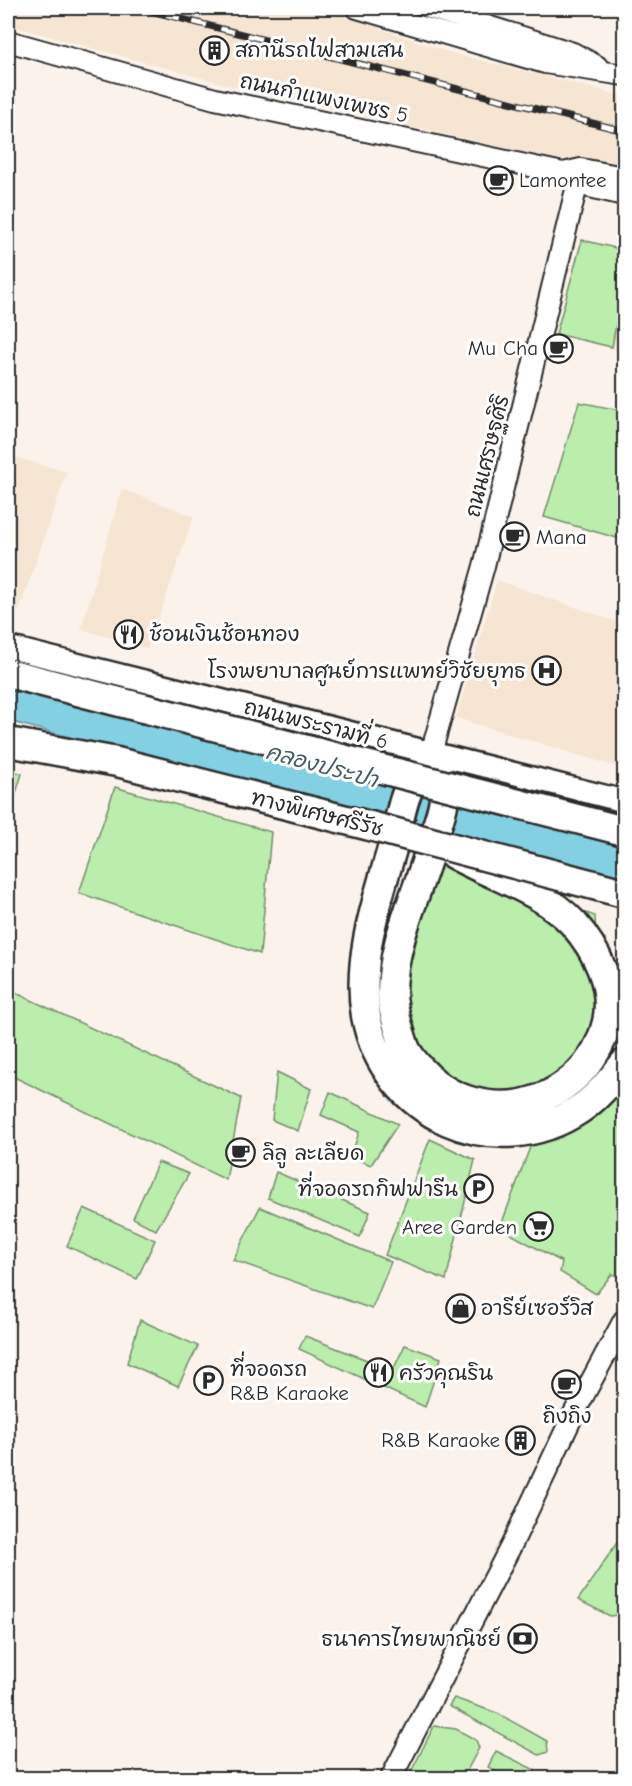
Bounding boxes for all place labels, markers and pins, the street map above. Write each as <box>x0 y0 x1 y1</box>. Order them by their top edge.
building icon: สถานีรถไฟสามเสน <box>198 34 230 66</box>
place label: สถานีรถไฟสามเสน <box>235 37 404 62</box>
cafe icon: Lamontee <box>482 164 514 196</box>
place label: Lamontee <box>519 168 607 192</box>
cafe icon: Mu Cha <box>543 332 575 364</box>
place label: Mu Cha <box>468 336 538 360</box>
cafe icon: Mana <box>499 521 531 553</box>
place label: Mana <box>536 525 587 549</box>
restaurant icon: ช้อนเงินช้อนทอง <box>112 618 144 650</box>
place label: ช้อนเงินช้อนทอง <box>149 621 300 646</box>
hospital icon: โรงพยาบาลศูนย์การแพทย์วิชัยยุทธ <box>531 655 563 687</box>
place label: โรงพยาบาลศูนย์การแพทย์วิชัยยุทธ <box>208 658 526 687</box>
cafe icon: ลิลู ละเลียด <box>225 1137 257 1169</box>
place label: ลิลู ละเลียด <box>262 1141 364 1169</box>
place label: ที่จอดรถกิฟฟารีน <box>298 1171 458 1201</box>
parking icon: ที่จอดรถกิฟฟารีน <box>463 1173 495 1205</box>
supermarket icon: Aree Garden <box>522 1211 554 1243</box>
place label: Aree Garden <box>402 1215 517 1239</box>
shop icon: อารีย์เซอร์วิส <box>444 1292 476 1324</box>
place label: อารีย์เซอร์วิส <box>481 1295 594 1320</box>
place label: ที่จอดรถ R&B Karaoke <box>230 1351 349 1405</box>
restaurant icon: ครัวคุณริน <box>362 1357 394 1389</box>
place label: ครัวคุณริน <box>399 1361 493 1389</box>
parking icon: ที่จอดรถ R&B Karaoke <box>193 1365 225 1397</box>
cafe icon: ถิงถิง <box>551 1369 583 1401</box>
place label: ถิงถิง <box>543 1404 592 1428</box>
building icon: R&B Karaoke <box>505 1424 537 1456</box>
place label: R&B Karaoke <box>381 1428 500 1452</box>
bank icon: ธนาคารไทยพาณิชย์ <box>506 1623 538 1655</box>
place label: ธนาคารไทยพาณิชย์ <box>322 1626 501 1651</box>

